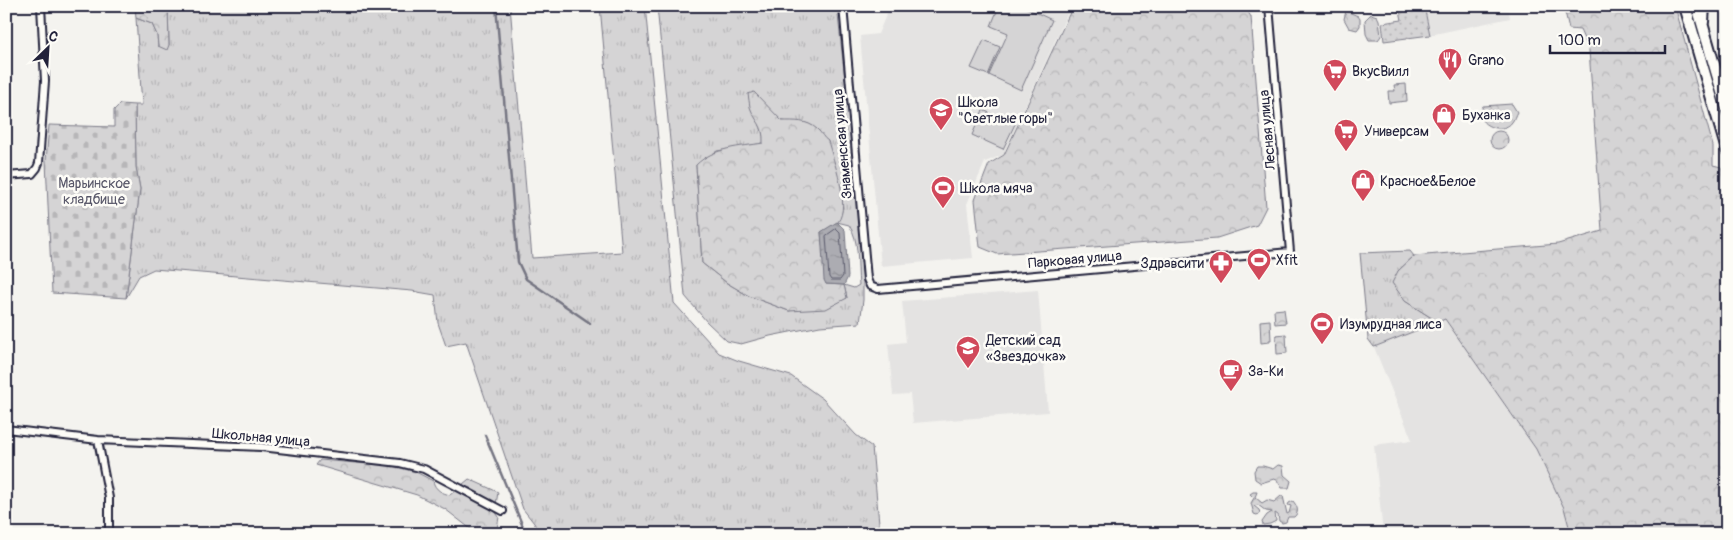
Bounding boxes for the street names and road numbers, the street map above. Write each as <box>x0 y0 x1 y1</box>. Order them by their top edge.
street label: Знаменская улица <box>829 88 856 200</box>
street label: Лесная улица <box>1256 89 1280 172</box>
street label: Парковая улица <box>1027 247 1123 272</box>
street label: Школьная улица <box>211 425 311 450</box>

